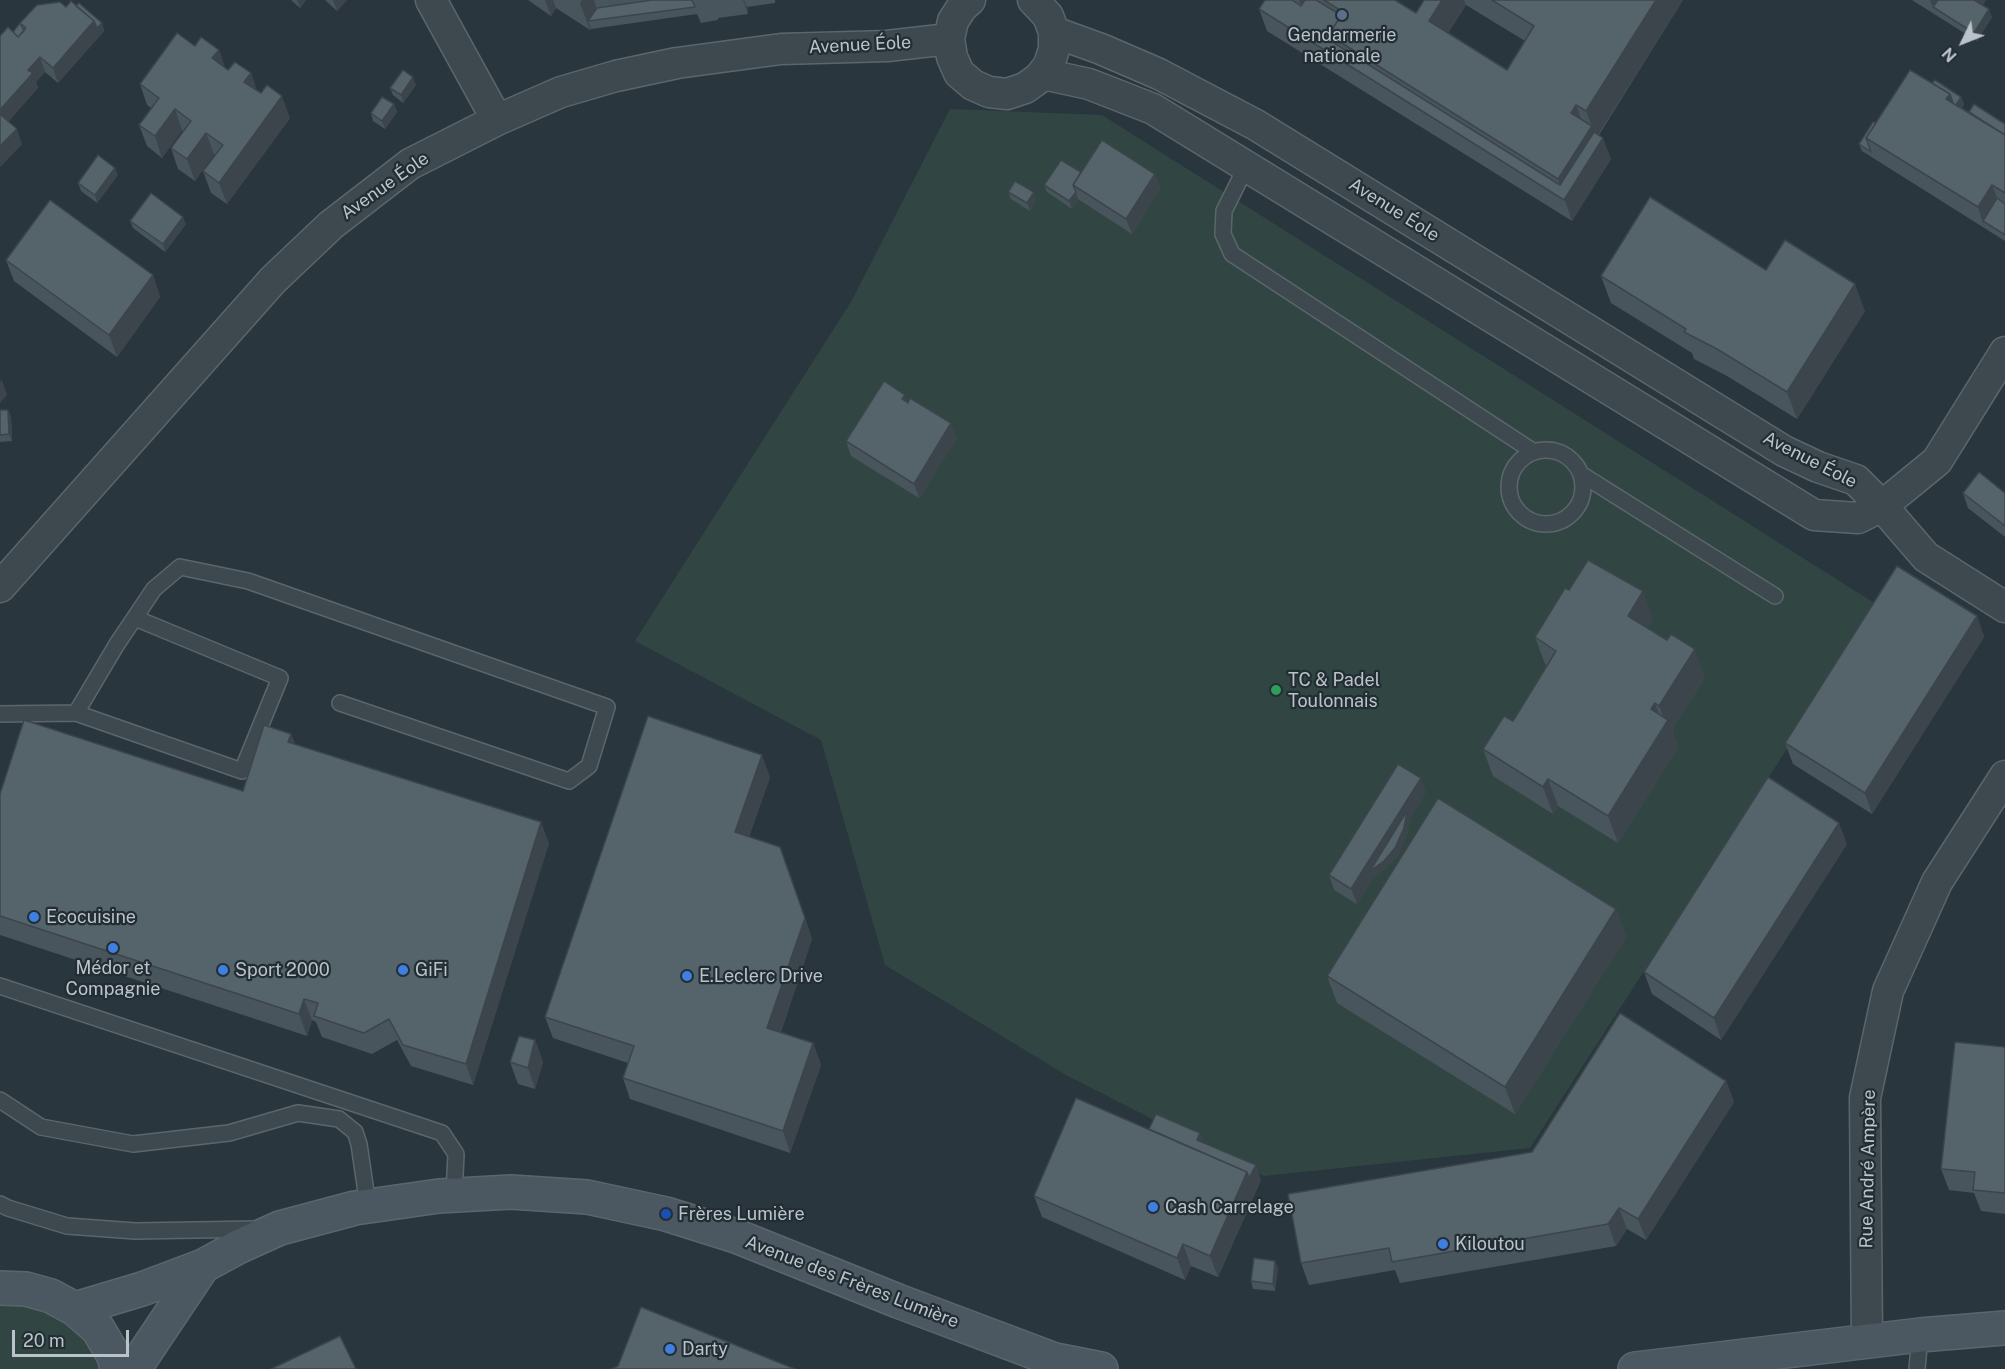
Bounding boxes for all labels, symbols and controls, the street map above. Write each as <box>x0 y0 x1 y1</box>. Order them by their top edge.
marker: Gendarmerie nationale <box>1335 8 1349 22</box>
north arrow <box>1933 12 1993 72</box>
place label: Gendarmerie nationale <box>1288 24 1396 66</box>
street label: Avenue Éole <box>808 32 912 58</box>
text: N <box>1938 44 1961 66</box>
street label: Avenue Éole <box>337 148 433 224</box>
street label: Avenue Éole <box>1345 174 1443 246</box>
street label: Avenue Éole <box>1759 427 1861 493</box>
place label: TC & Padel Toulonnais <box>1288 669 1380 712</box>
marker: TC & Padel Toulonnais <box>1269 683 1283 697</box>
place label: Ecocuisine <box>46 906 136 928</box>
marker: Ecocuisine <box>27 910 41 924</box>
marker: Médor et Compagnie <box>106 941 120 955</box>
place label: Médor et Compagnie <box>66 957 160 1000</box>
place label: Sport 2000 <box>235 959 330 981</box>
place label: GiFi <box>415 959 448 981</box>
marker: Sport 2000 <box>216 963 230 977</box>
marker: GiFi <box>396 963 410 977</box>
place label: E.Leclerc Drive <box>699 965 823 987</box>
marker: E.Leclerc Drive <box>680 969 694 983</box>
street label: Rue André Ampère <box>1856 1089 1880 1249</box>
place label: Cash Carrelage <box>1165 1196 1294 1218</box>
marker: Cash Carrelage <box>1146 1200 1160 1214</box>
place label: Frères Lumière <box>678 1203 805 1225</box>
marker: Frères Lumière <box>659 1207 673 1221</box>
street label: Avenue des Frères Lumière <box>742 1231 962 1333</box>
place label: Kiloutou <box>1455 1233 1525 1255</box>
marker: Kiloutou <box>1436 1237 1450 1251</box>
scale bar <box>15 1318 132 1356</box>
text: 20 m <box>23 1330 65 1351</box>
place label: Darty <box>682 1338 728 1360</box>
marker: Darty <box>663 1342 677 1356</box>

